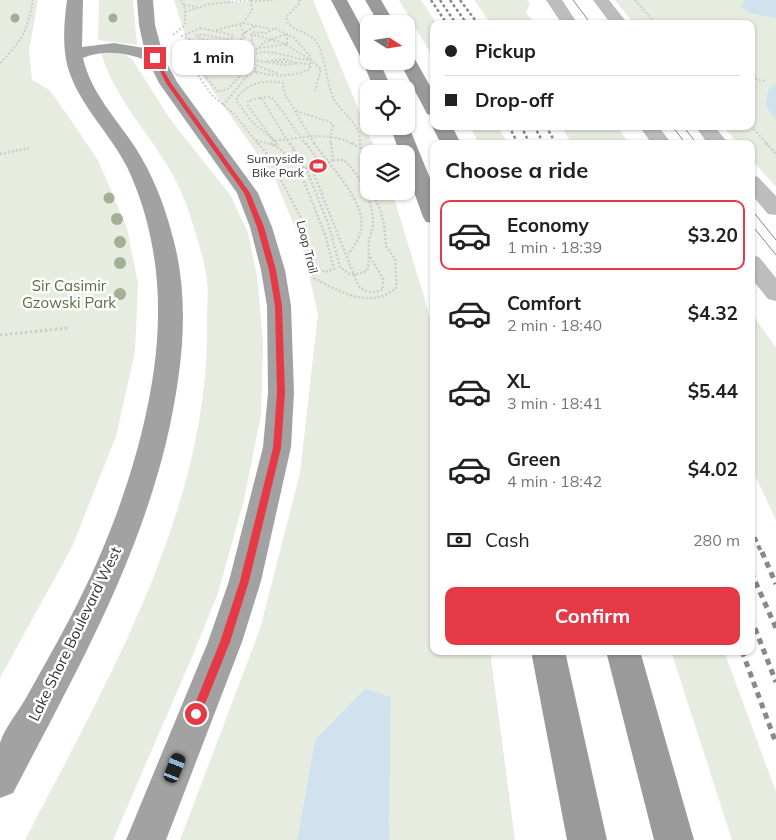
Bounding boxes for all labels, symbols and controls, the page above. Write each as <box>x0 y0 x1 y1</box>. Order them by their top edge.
north arrow <box>360 15 415 70</box>
map controls <box>360 15 415 200</box>
text: Pickup <box>475 39 536 63</box>
callout: 1 min <box>172 40 255 76</box>
route end <box>144 47 166 69</box>
text: 1 min <box>192 47 234 67</box>
button: locate <box>360 80 415 135</box>
text: Drop-off <box>475 88 553 112</box>
button: layers <box>360 145 415 200</box>
place label: Sunnyside Bike Park <box>247 151 305 180</box>
sports icon: Sunnyside Bike Park <box>308 156 328 176</box>
text: Choose a ride <box>445 156 588 184</box>
icon: car <box>447 213 492 258</box>
text: Economy <box>507 213 589 237</box>
street label: Loop Trail <box>294 219 321 275</box>
text: $3.20 <box>688 223 738 247</box>
text: 1 min · 18:39 <box>507 237 602 257</box>
park label: Sir Casimir Gzowski Park <box>22 276 116 312</box>
icon: car <box>447 291 492 336</box>
text: Comfort <box>507 291 581 315</box>
text: $4.32 <box>688 301 738 325</box>
text: 2 min · 18:40 <box>507 315 602 335</box>
icon: car <box>447 369 492 414</box>
text: XL <box>507 369 530 393</box>
text: $5.44 <box>688 379 738 403</box>
text: 3 min · 18:41 <box>507 393 602 413</box>
icon: car <box>447 447 492 492</box>
text: Green <box>507 447 561 471</box>
text: $4.02 <box>688 457 738 481</box>
text: 4 min · 18:42 <box>507 471 602 491</box>
icon: cash <box>445 526 473 554</box>
text: Cash <box>485 528 530 552</box>
text: 280 m <box>693 530 740 550</box>
street label: Lake Shore Boulevard West <box>24 544 125 724</box>
button: Confirm <box>445 587 740 645</box>
route start <box>185 703 207 725</box>
car <box>162 751 187 785</box>

